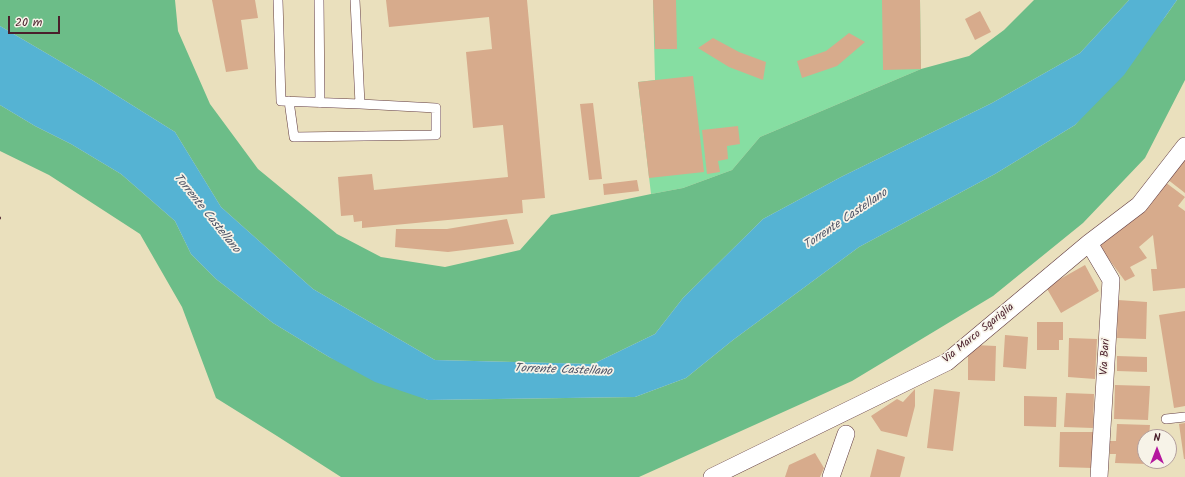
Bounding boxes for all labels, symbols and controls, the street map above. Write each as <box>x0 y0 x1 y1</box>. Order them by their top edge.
scale bar <box>10 8 62 34</box>
text: 20 m <box>15 13 42 32</box>
water label: Torrente Castellano <box>170 171 242 257</box>
water label: Torrente Castellano <box>801 187 891 253</box>
street label: Via Marco Sgariglia <box>941 301 1017 367</box>
street label: Via Bari <box>1098 338 1114 376</box>
water label: Torrente Castellano <box>514 362 612 380</box>
north arrow <box>1137 429 1177 469</box>
text: N <box>1154 429 1160 447</box>

